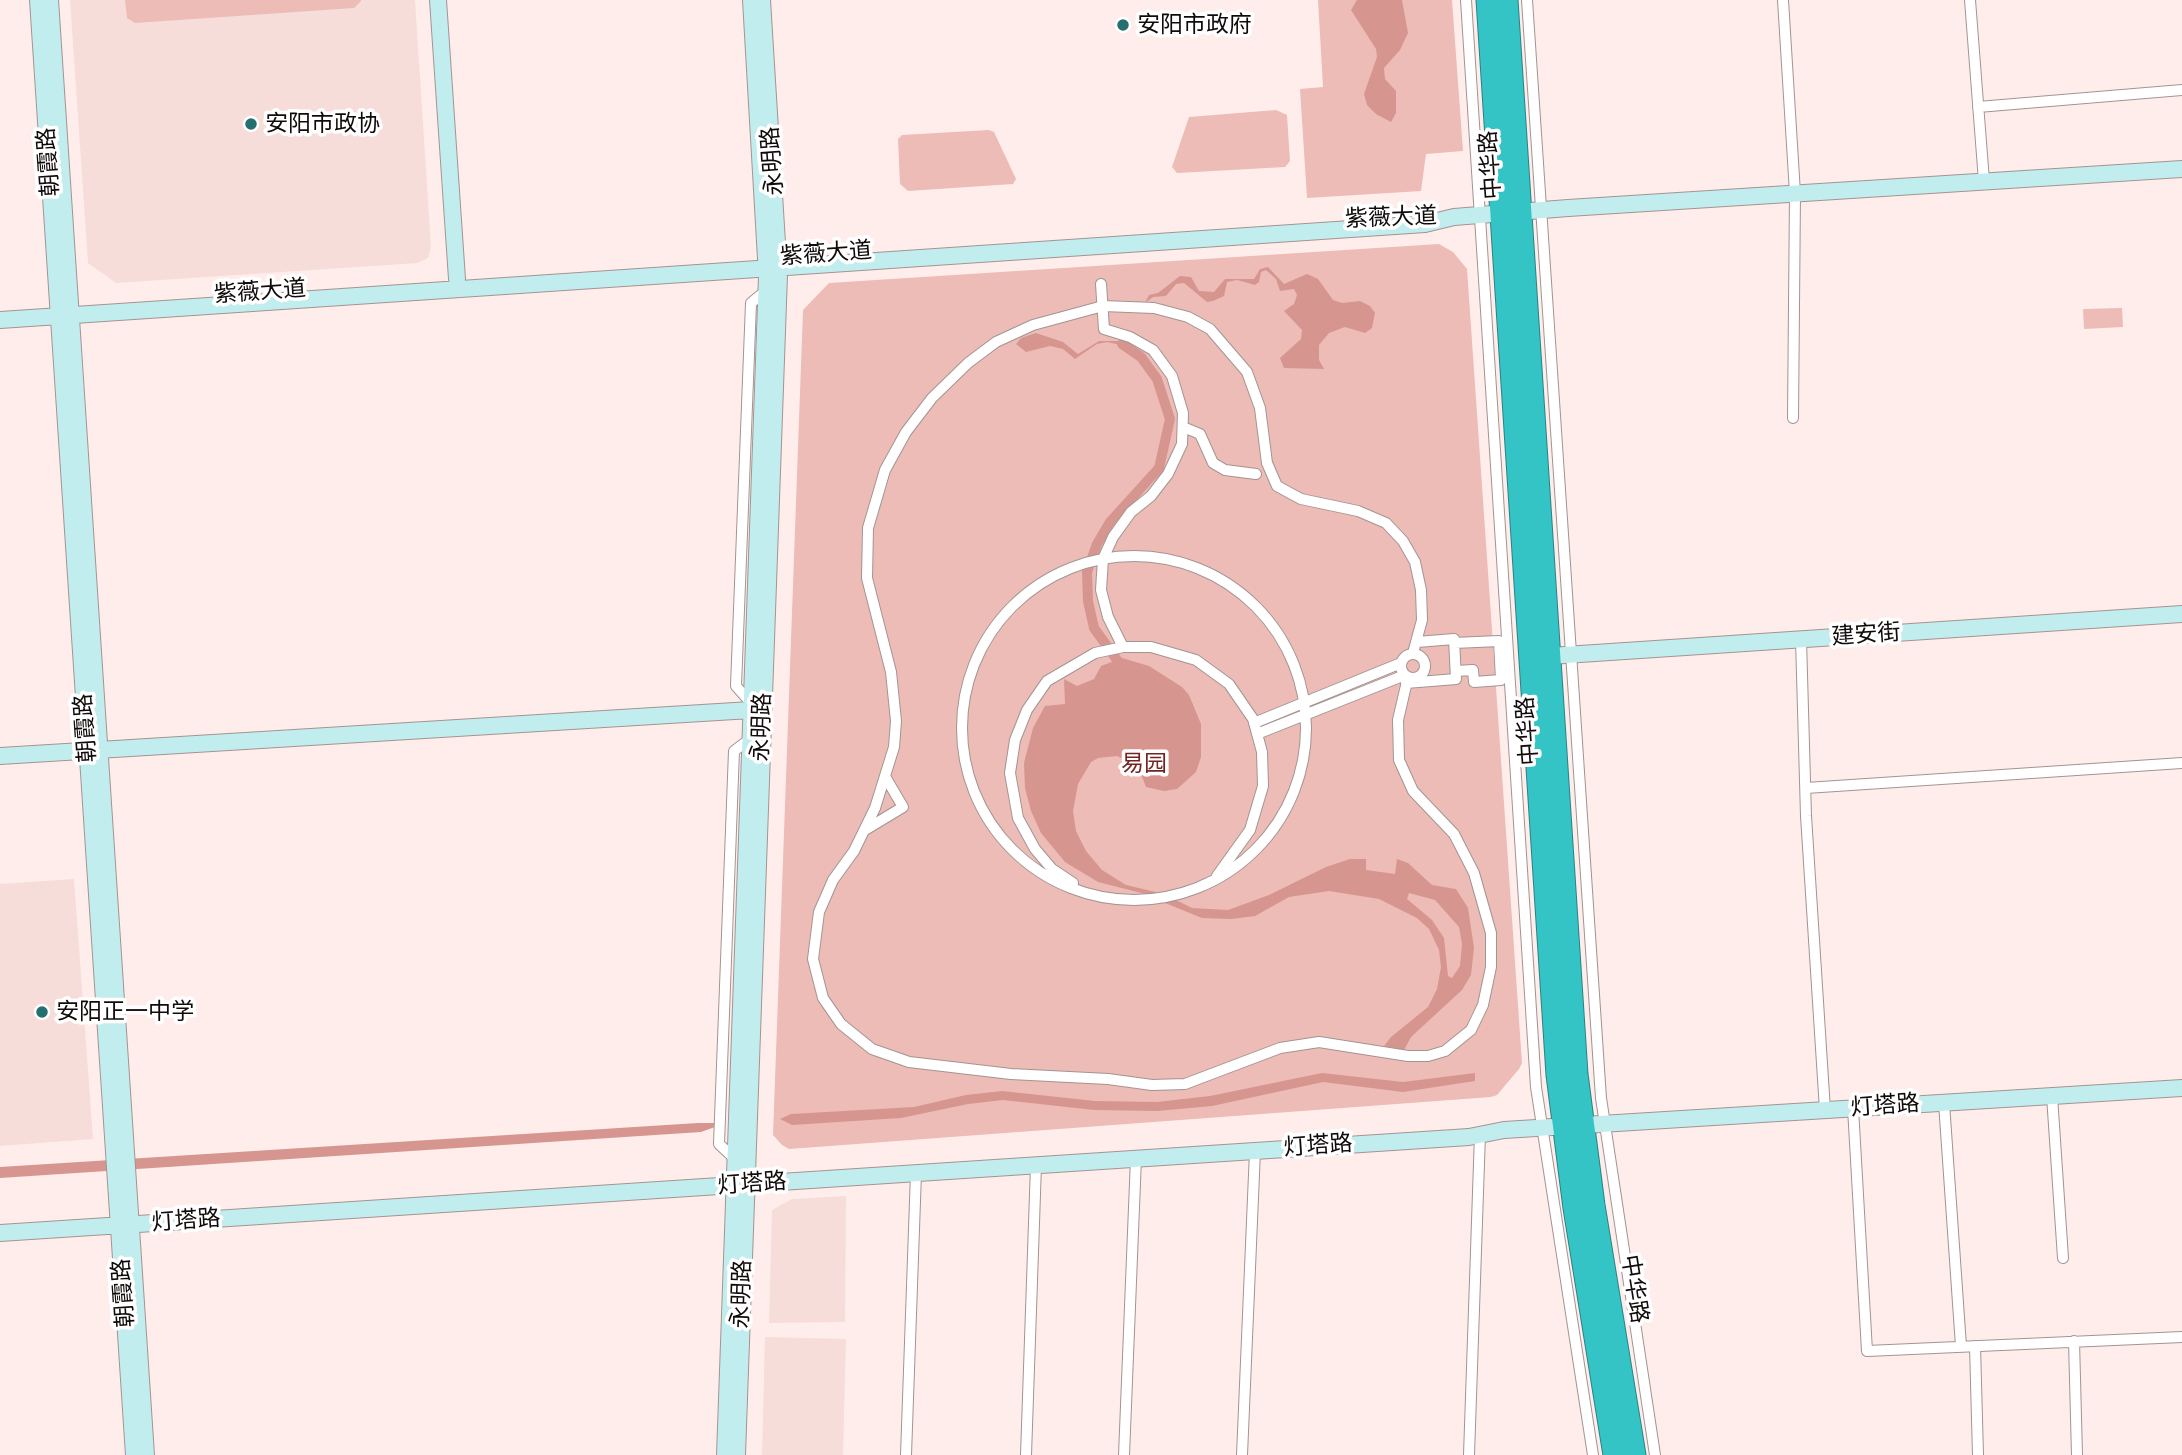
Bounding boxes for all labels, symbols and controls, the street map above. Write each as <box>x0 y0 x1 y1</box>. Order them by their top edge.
place label: 安阳市政府 <box>1137 11 1252 39</box>
marker: 安阳市政府 <box>1115 17 1131 33</box>
place label: 安阳市政协 <box>265 110 380 138</box>
marker: 安阳市政协 <box>243 116 259 132</box>
street label: 永明路 <box>757 126 789 196</box>
street label: 朝霞路 <box>33 127 65 197</box>
street label: 中华路 <box>1475 130 1507 200</box>
street label: 紫薇大道 <box>1345 203 1437 233</box>
street label: 紫薇大道 <box>779 237 873 271</box>
street label: 紫薇大道 <box>213 275 307 309</box>
street label: 建安街 <box>1831 619 1901 651</box>
street label: 永明路 <box>747 692 777 762</box>
street label: 朝霞路 <box>70 693 102 763</box>
street label: 中华路 <box>1512 696 1544 766</box>
park label: 易园 <box>1121 750 1167 778</box>
place label: 安阳正一中学 <box>56 998 194 1026</box>
marker: 安阳正一中学 <box>34 1004 50 1020</box>
street label: 灯塔路 <box>1850 1090 1920 1122</box>
street label: 灯塔路 <box>1283 1130 1353 1162</box>
street label: 灯塔路 <box>717 1168 787 1200</box>
street label: 灯塔路 <box>151 1205 221 1237</box>
street label: 中华路 <box>1615 1253 1653 1325</box>
street label: 朝霞路 <box>108 1258 140 1328</box>
street label: 永明路 <box>727 1259 757 1329</box>

